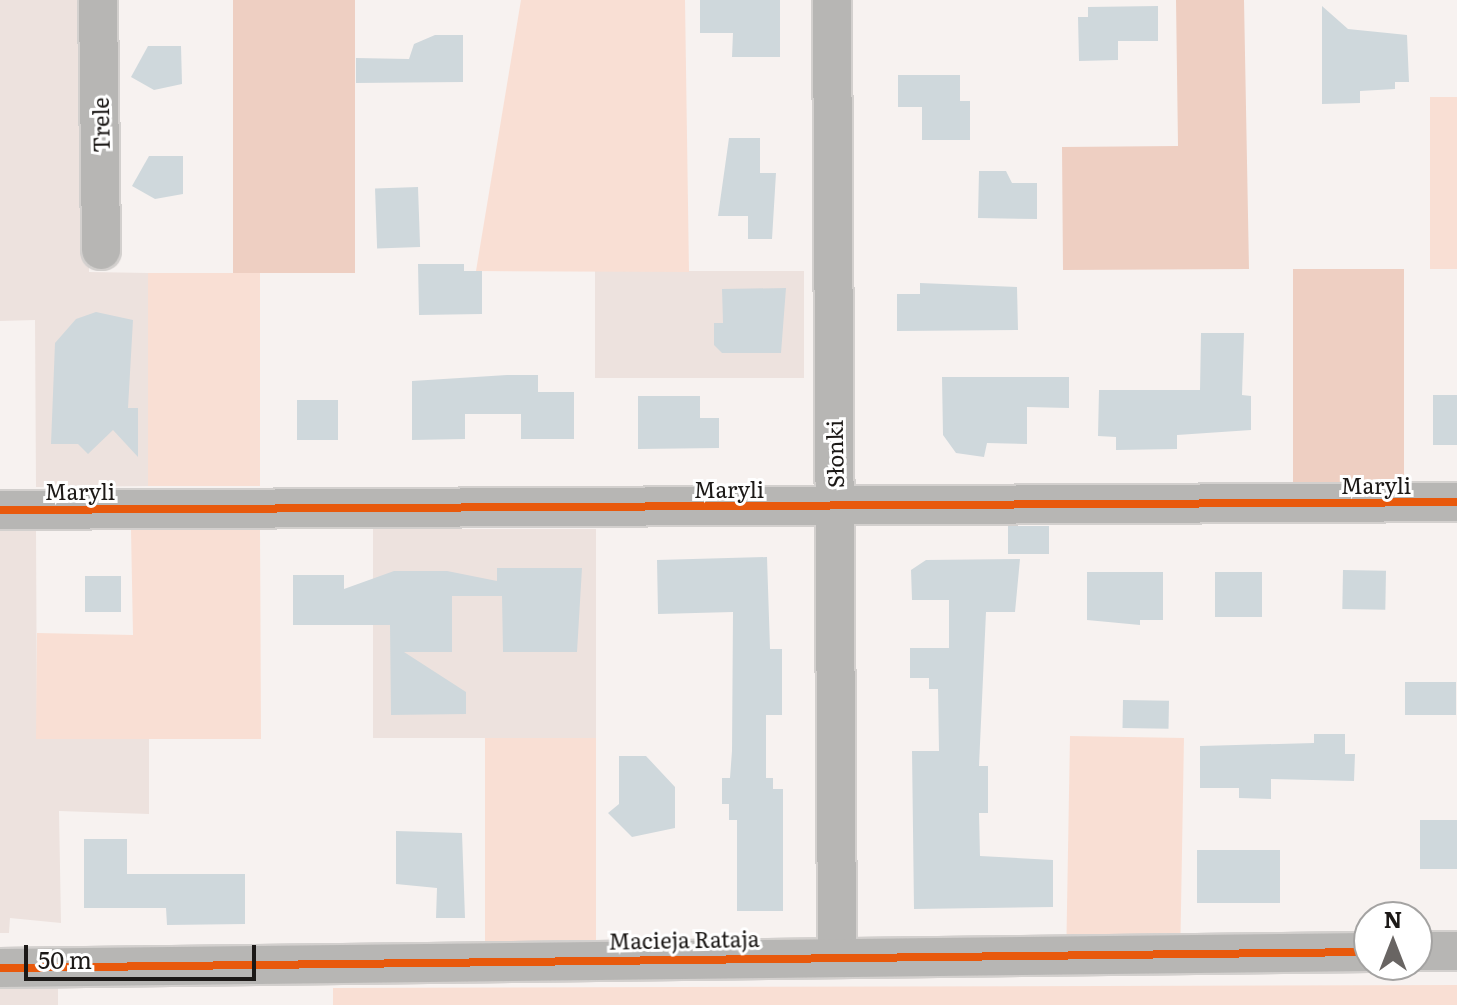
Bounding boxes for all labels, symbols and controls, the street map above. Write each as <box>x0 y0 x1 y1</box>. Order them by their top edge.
street label: Trele <box>86 97 114 153</box>
street label: Słonki <box>820 420 848 488</box>
street label: Maryli <box>1341 472 1411 498</box>
street label: Maryli <box>694 476 764 502</box>
street label: Maryli <box>45 478 115 504</box>
north arrow <box>1353 901 1433 981</box>
text: N <box>1384 902 1402 935</box>
street label: Macieja Rataja <box>608 924 760 954</box>
scale bar <box>28 929 260 979</box>
text: 50 m <box>38 941 92 976</box>

